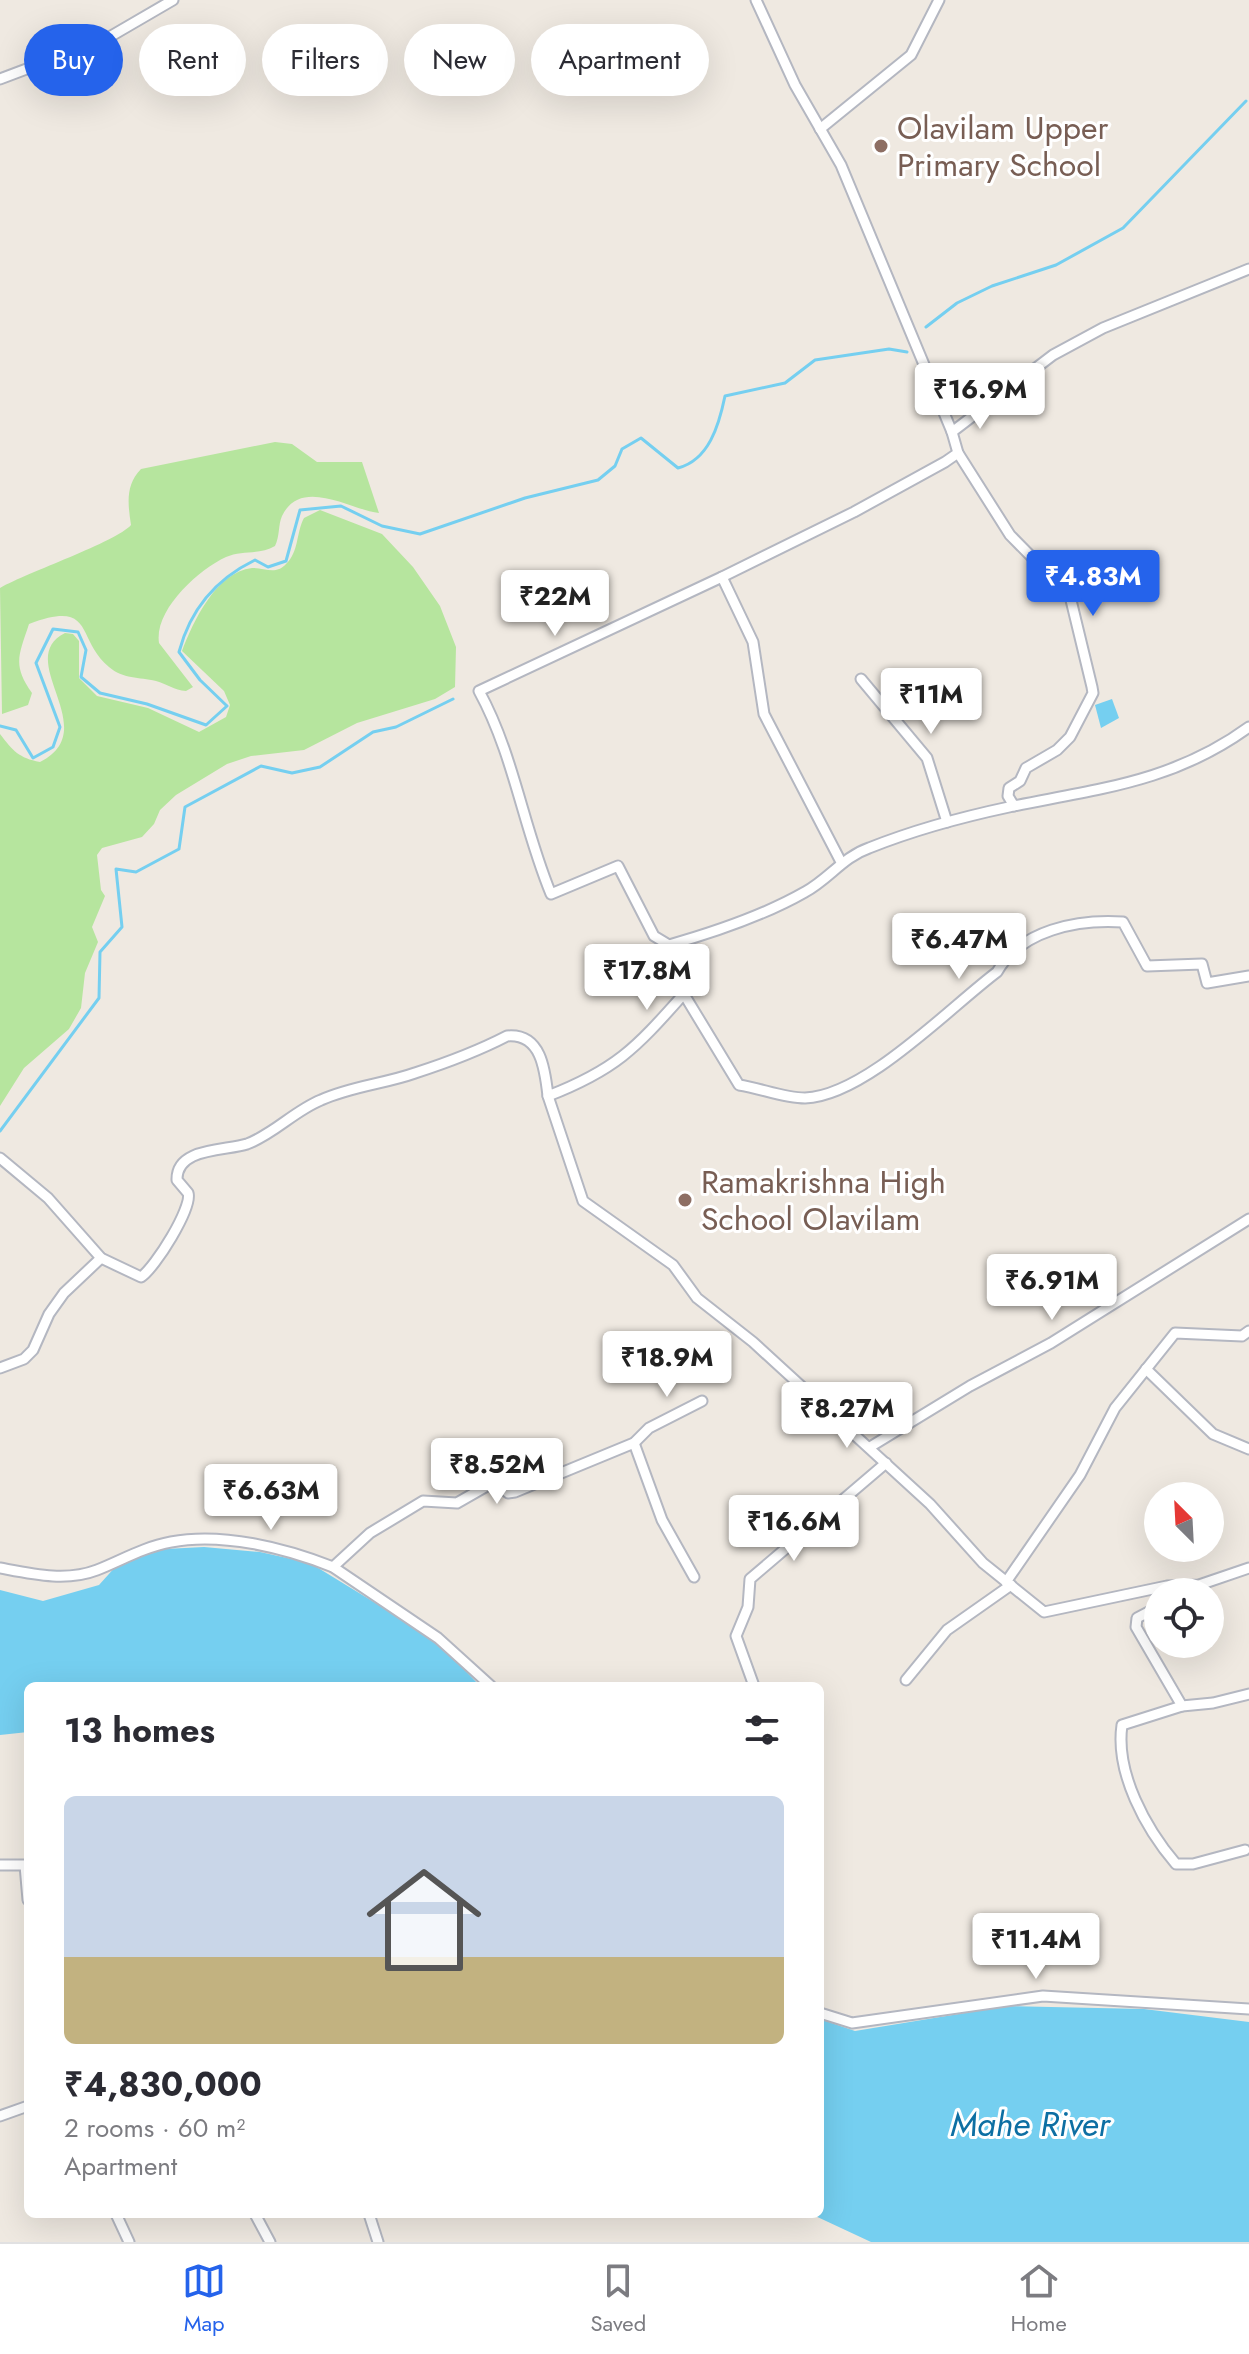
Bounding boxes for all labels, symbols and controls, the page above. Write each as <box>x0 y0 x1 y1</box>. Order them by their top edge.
chip: Buy <box>24 24 123 96</box>
chip: Rent <box>139 24 246 96</box>
chip: Filters <box>262 24 388 96</box>
chip: New <box>404 24 515 96</box>
chip: Apartment <box>531 24 709 96</box>
place label: Olavilam Upper Primary School <box>897 105 1109 188</box>
marker: Olavilam Upper Primary School <box>872 137 890 155</box>
pin: ₹16.9M <box>915 363 1045 431</box>
text: ₹16.9M <box>933 370 1027 408</box>
pin: ₹4.83M <box>1028 550 1158 618</box>
text: ₹4.83M <box>1044 557 1142 595</box>
pin: ₹22M <box>508 570 602 638</box>
text: ₹22M <box>519 577 591 615</box>
pin: ₹11M <box>884 668 978 736</box>
text: ₹11M <box>899 675 963 713</box>
pin: ₹6.47M <box>894 913 1024 981</box>
text: ₹6.47M <box>910 920 1008 958</box>
pin: ₹17.8M <box>582 944 712 1012</box>
text: ₹17.8M <box>602 951 692 989</box>
place label: Ramakrishna High School Olavilam <box>701 1159 946 1242</box>
marker: Ramakrishna High School Olavilam <box>676 1191 694 1209</box>
pin: ₹6.91M <box>987 1254 1117 1322</box>
text: ₹6.91M <box>1005 1261 1099 1299</box>
pin: ₹18.9M <box>602 1331 732 1399</box>
text: ₹18.9M <box>621 1338 713 1376</box>
pin: ₹8.27M <box>782 1382 912 1450</box>
text: ₹8.27M <box>799 1389 895 1427</box>
pin: ₹8.52M <box>432 1438 562 1506</box>
text: ₹8.52M <box>449 1445 545 1483</box>
pin: ₹6.63M <box>206 1464 336 1532</box>
text: ₹6.63M <box>222 1471 320 1509</box>
north arrow <box>1144 1482 1224 1562</box>
map controls <box>1144 1482 1224 1658</box>
pin: ₹16.6M <box>729 1495 859 1563</box>
text: ₹16.6M <box>747 1502 841 1540</box>
button: locate <box>1144 1578 1224 1658</box>
text: 13 homes <box>64 1706 215 1755</box>
icon: filters <box>740 1708 784 1752</box>
icon: home <box>352 1848 496 1992</box>
pin: ₹11.4M <box>971 1913 1101 1981</box>
text: ₹11.4M <box>990 1920 1082 1958</box>
text: ₹4,830,000 <box>64 2060 262 2109</box>
water label: Mahe River <box>950 2100 1111 2149</box>
text: 2 rooms · 60 m² <box>64 2109 245 2147</box>
text: Apartment <box>64 2147 177 2185</box>
tab: Map <box>182 2259 226 2339</box>
tab: Saved <box>590 2259 646 2339</box>
tab: Home <box>1011 2259 1067 2339</box>

